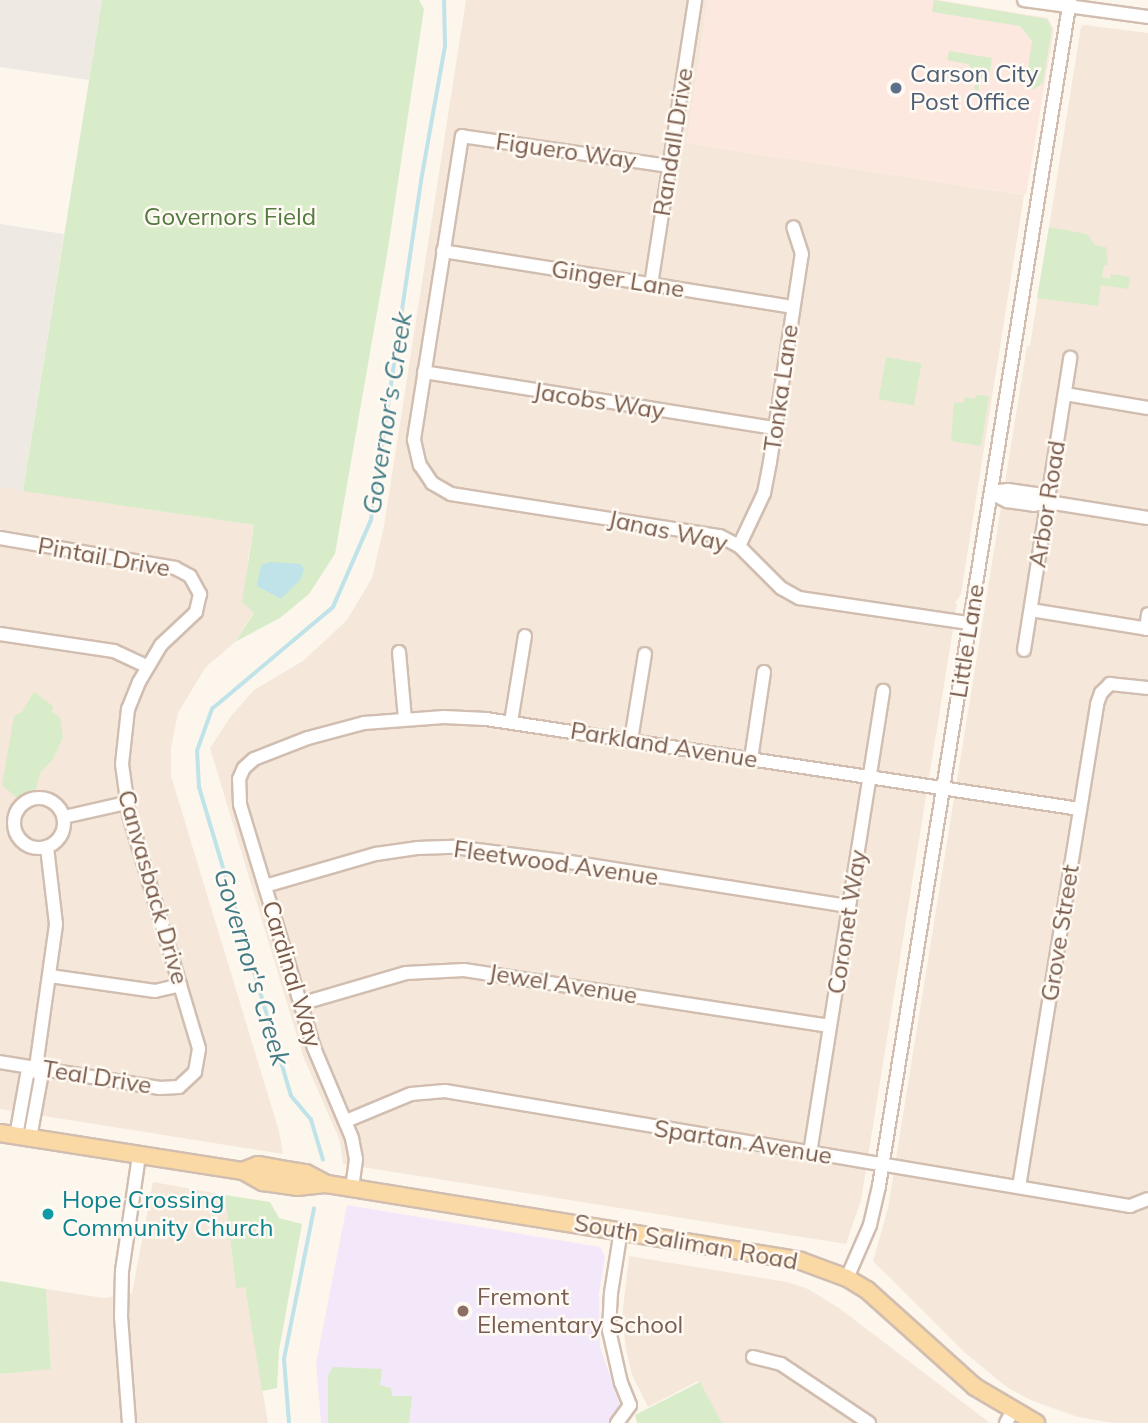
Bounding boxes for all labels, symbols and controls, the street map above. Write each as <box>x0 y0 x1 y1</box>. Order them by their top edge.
place label: Carson City Post Office <box>910 60 1038 116</box>
street label: Randall Drive <box>647 66 699 218</box>
marker: Carson City Post Office <box>888 80 904 96</box>
street label: Figuero Way <box>494 127 638 175</box>
park label: Governors Field <box>144 203 316 231</box>
street label: Ginger Lane <box>549 254 687 304</box>
water label: Governor's Creek <box>356 310 418 516</box>
street label: Tonka Lane <box>758 323 804 453</box>
street label: Jacobs Way <box>531 376 667 426</box>
street label: Arbor Road <box>1023 438 1071 570</box>
street label: Janas Way <box>606 504 730 558</box>
street label: Pintail Drive <box>36 531 172 583</box>
street label: Little Lane <box>944 582 990 700</box>
street label: Parkland Avenue <box>568 716 760 774</box>
street label: Canvasback Drive <box>112 787 194 987</box>
street label: Fleetwood Avenue <box>452 834 660 892</box>
street label: Coronet Way <box>821 848 873 996</box>
street label: Grove Street <box>1035 863 1085 1003</box>
water label: Governor's Creek <box>207 865 297 1069</box>
street label: Cardinal Way <box>256 897 328 1051</box>
street label: Jewel Avenue <box>487 958 639 1010</box>
street label: Teal Drive <box>40 1054 154 1100</box>
street label: Spartan Avenue <box>652 1114 834 1170</box>
place label: Hope Crossing Community Church <box>62 1186 273 1242</box>
marker: Hope Crossing Community Church <box>40 1206 56 1222</box>
street label: South Saliman Road <box>572 1208 800 1276</box>
place label: Fremont Elementary School <box>477 1283 683 1339</box>
marker: Fremont Elementary School <box>455 1303 471 1319</box>

